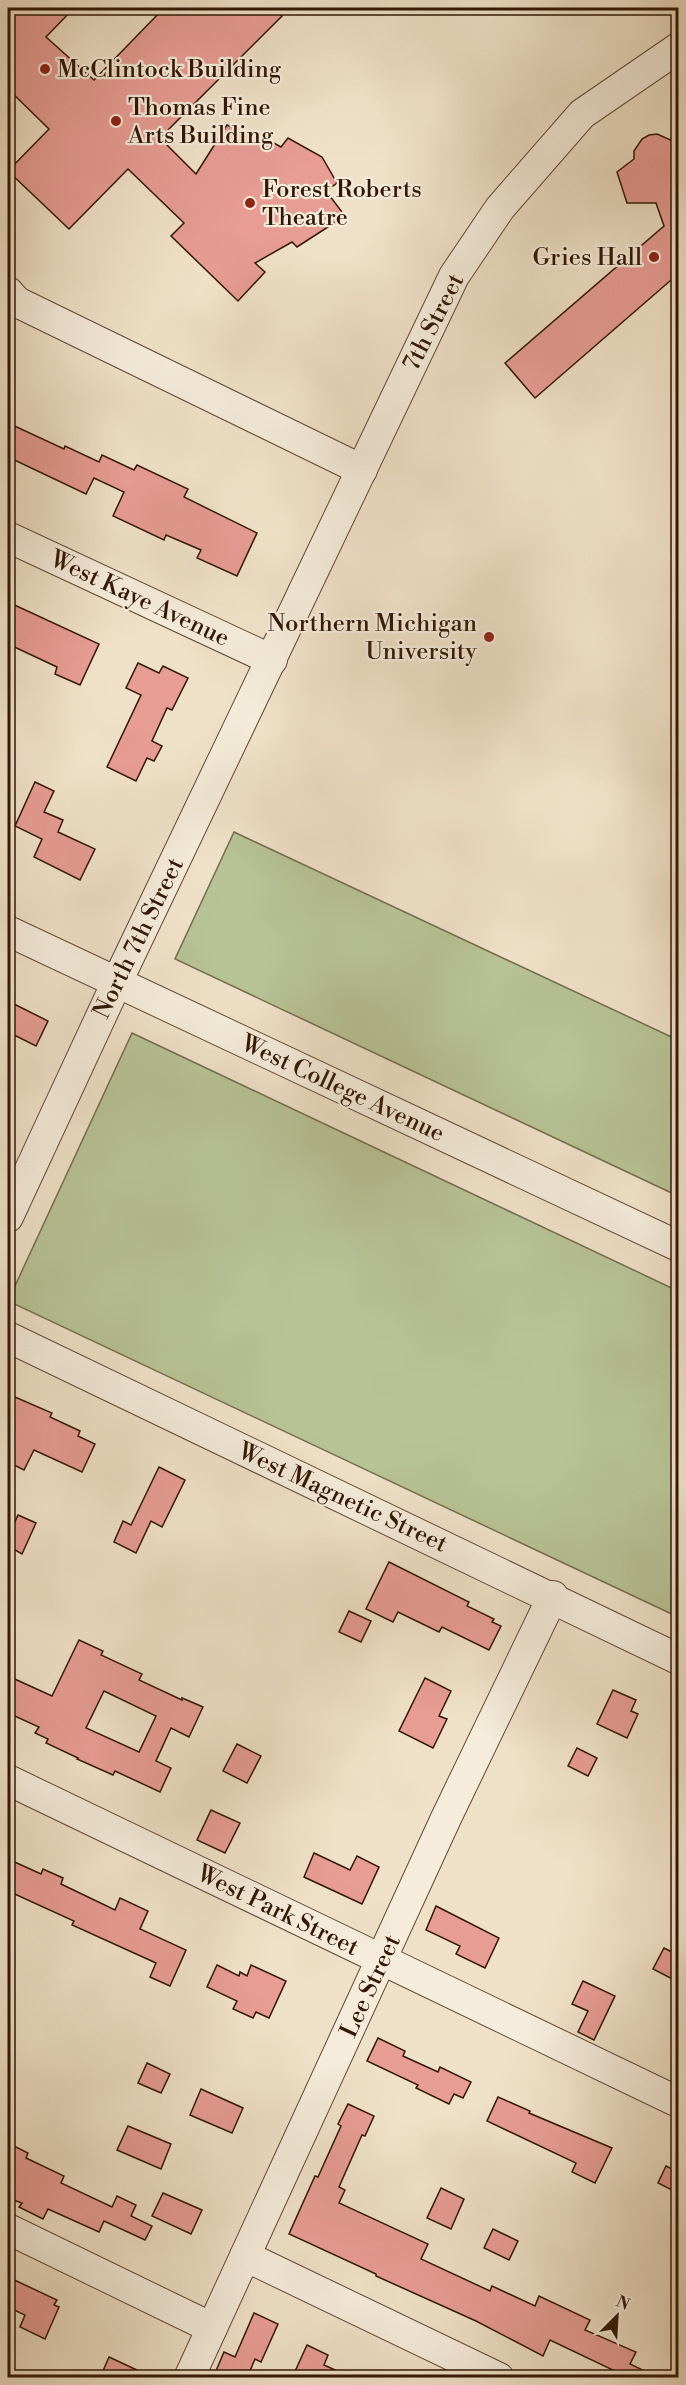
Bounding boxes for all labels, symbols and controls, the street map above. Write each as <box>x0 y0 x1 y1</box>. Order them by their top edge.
place label: McClintock Building <box>57 55 282 85</box>
marker: McClintock Building <box>38 62 52 76</box>
place label: Thomas Fine Arts Building <box>127 93 274 151</box>
marker: Thomas Fine Arts Building <box>109 114 123 128</box>
place label: Forest Roberts Theatre <box>262 175 422 233</box>
marker: Forest Roberts Theatre <box>243 196 257 210</box>
place label: Gries Hall <box>532 243 642 273</box>
marker: Gries Hall <box>647 250 661 264</box>
street label: 7th Street <box>397 268 471 376</box>
street label: West Kaye Avenue <box>44 544 234 654</box>
place label: Northern Michigan University <box>268 609 477 667</box>
marker: Northern Michigan University <box>482 630 496 644</box>
street label: North 7th Street <box>87 853 191 1024</box>
street label: West College Avenue <box>235 1028 449 1149</box>
street label: West Magnetic Street <box>232 1436 452 1560</box>
street label: West Park Street <box>191 1858 364 1963</box>
street label: Lee Street <box>334 1930 408 2043</box>
north arrow <box>587 2286 647 2346</box>
text: N <box>613 2292 633 2315</box>

